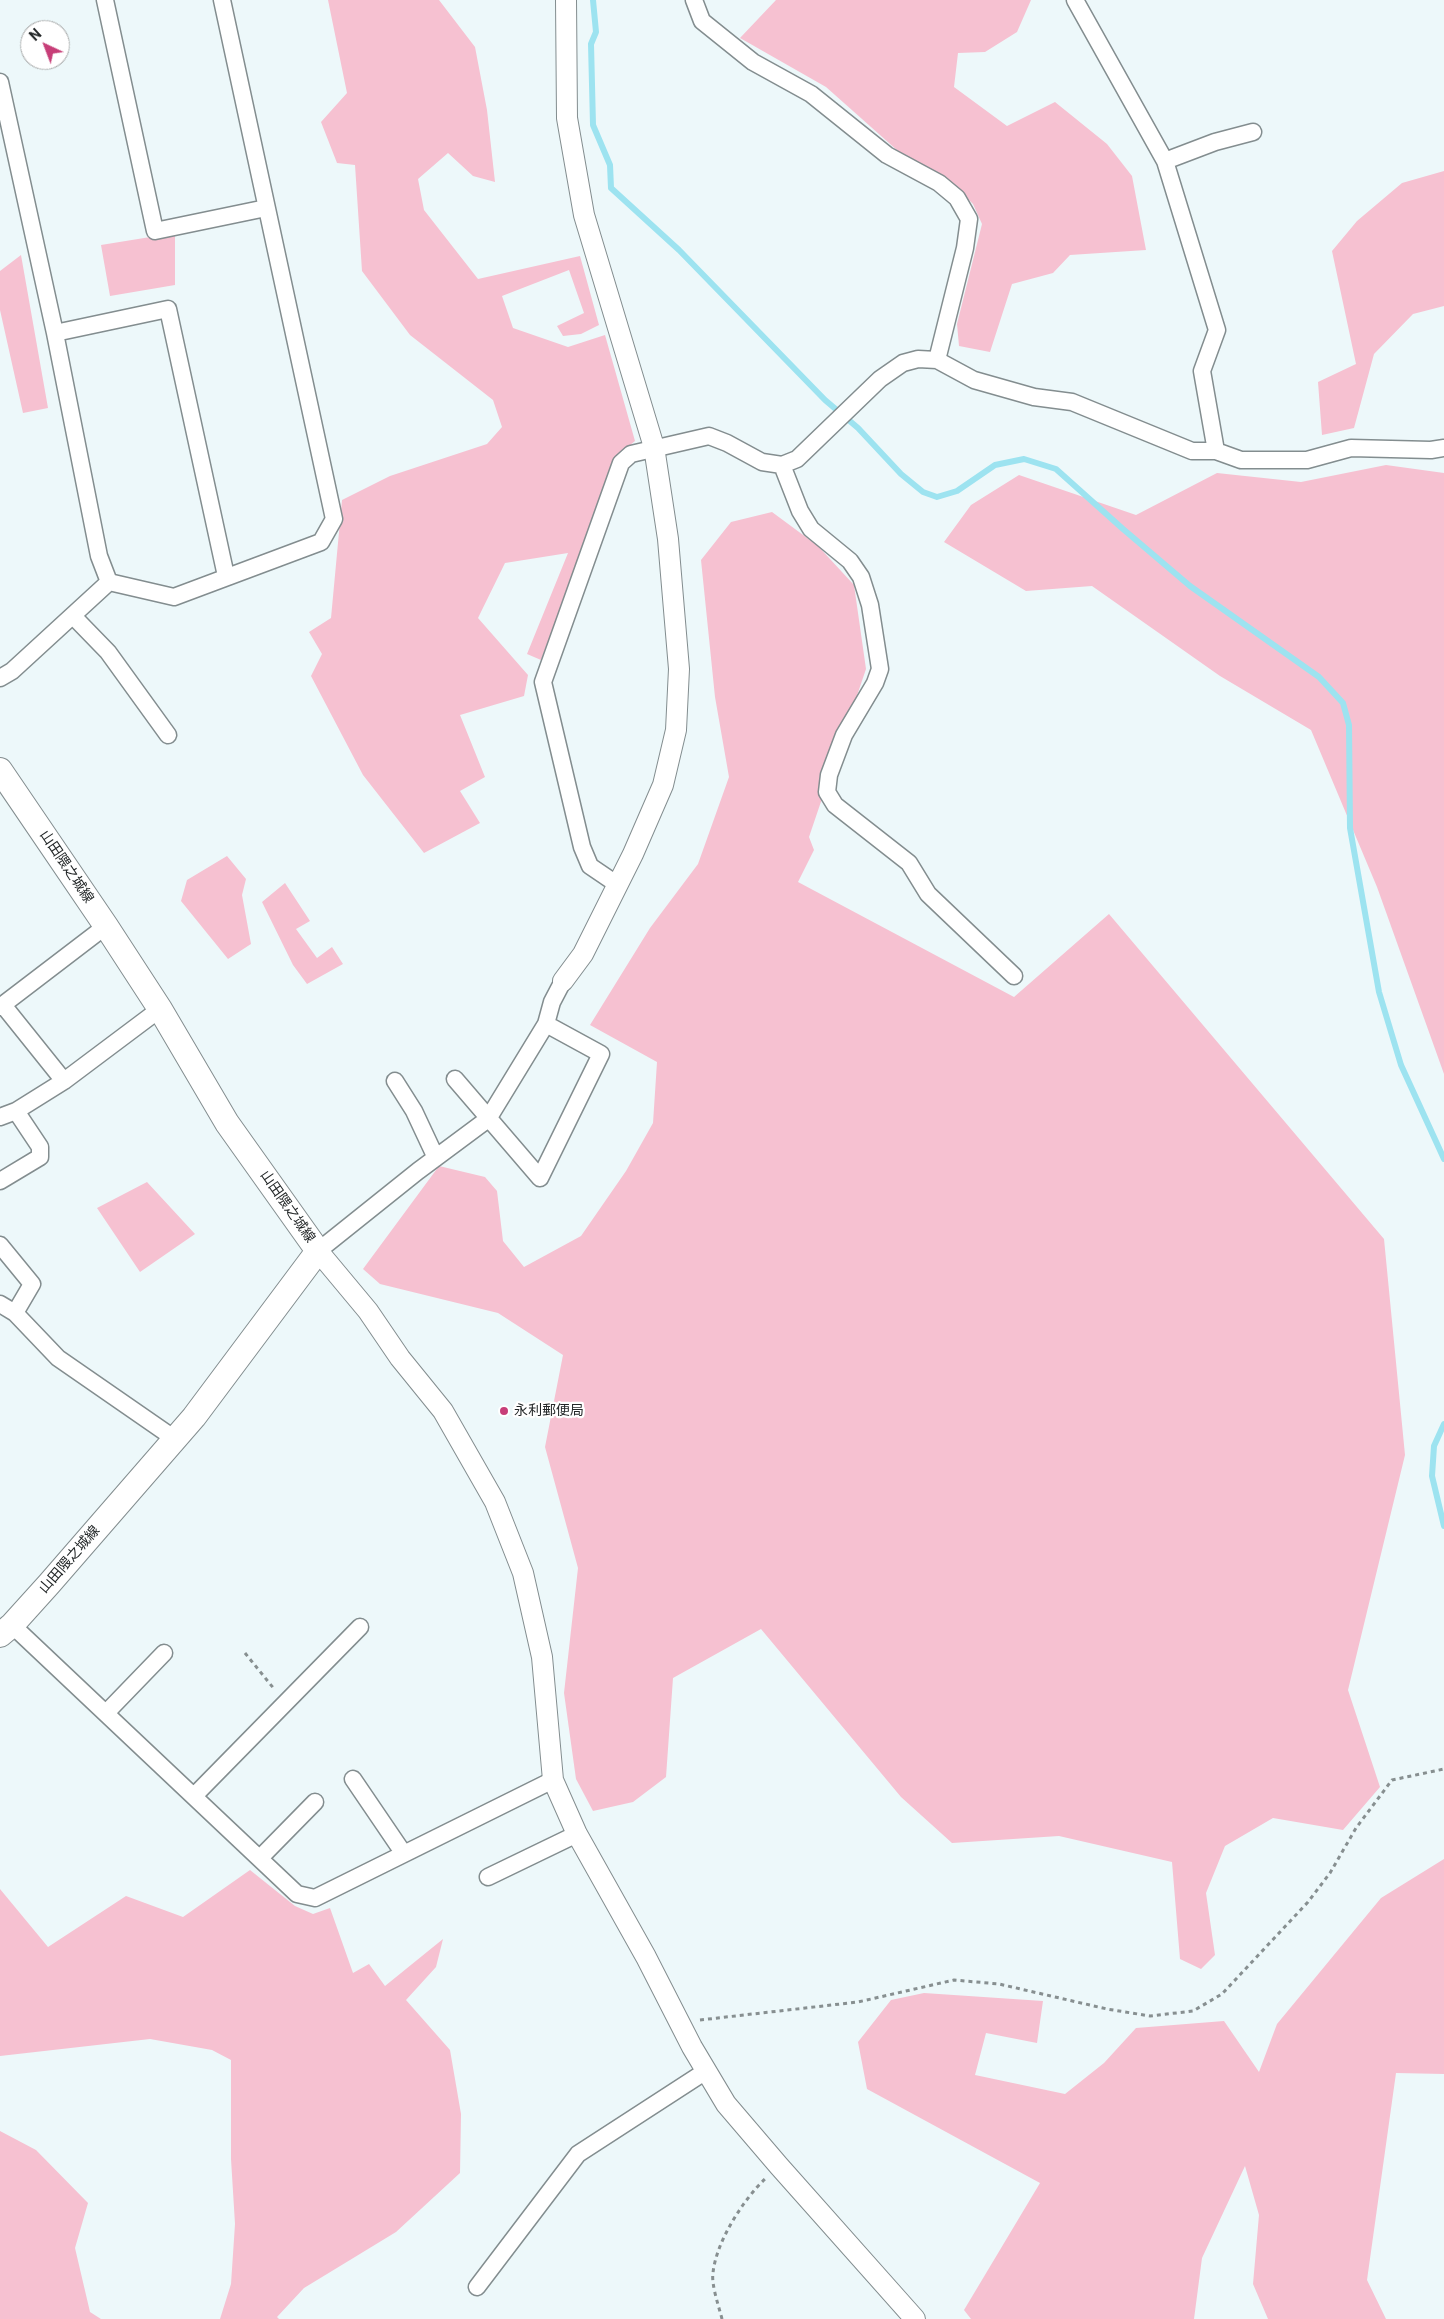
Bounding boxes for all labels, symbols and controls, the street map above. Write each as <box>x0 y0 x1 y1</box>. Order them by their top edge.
north arrow <box>20 20 70 70</box>
text: N <box>26 26 45 44</box>
street label: 山田隈之城線 <box>36 827 96 907</box>
street label: 山田隈之城線 <box>256 1168 318 1246</box>
place label: 永利郵便局 <box>514 1403 584 1419</box>
marker: 永利郵便局 <box>498 1405 510 1417</box>
street label: 山田隈之城線 <box>36 1523 104 1597</box>

